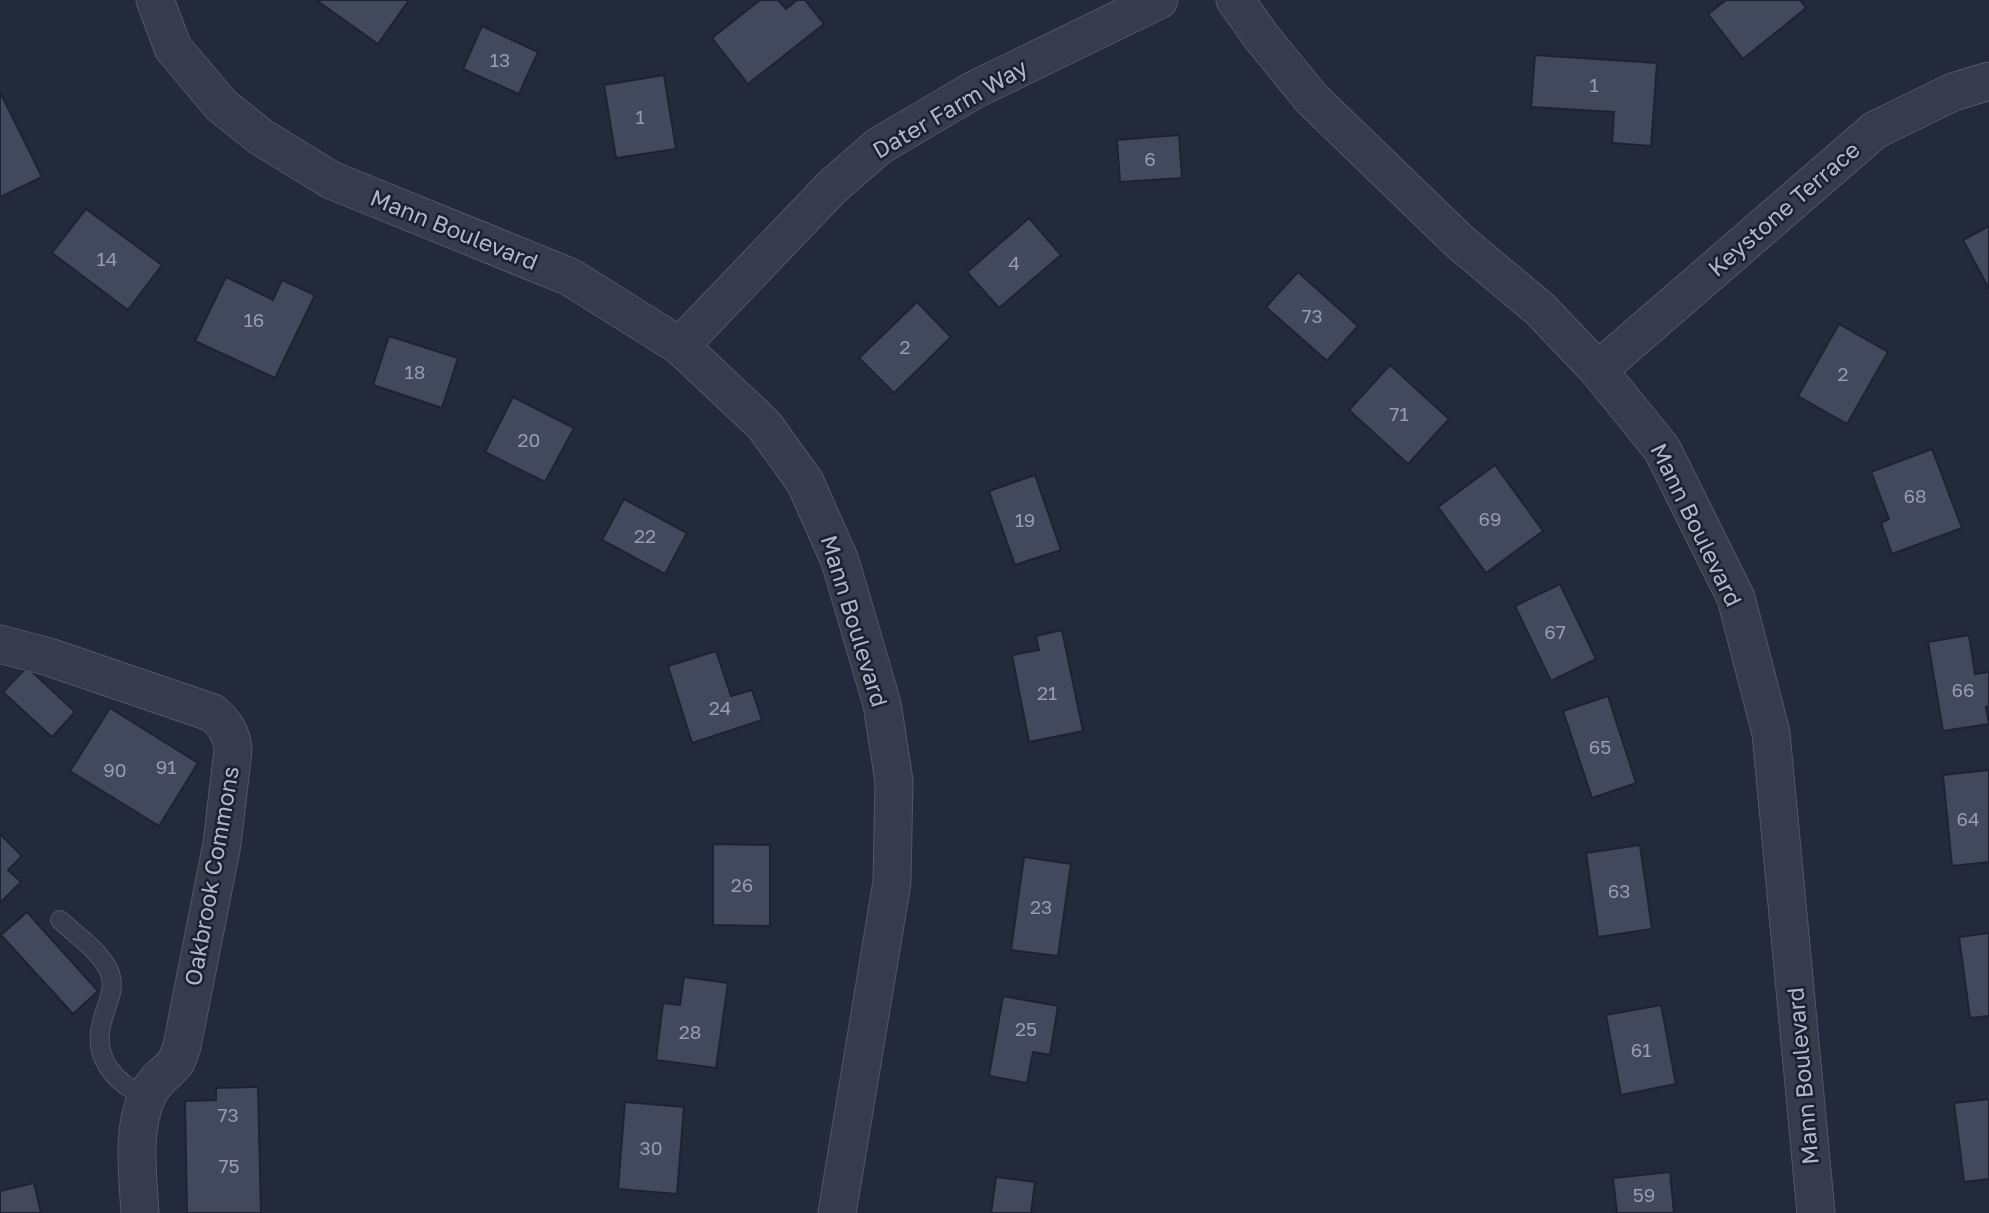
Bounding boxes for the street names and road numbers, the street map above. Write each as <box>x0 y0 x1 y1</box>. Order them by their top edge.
street label: Dater Farm Way <box>867 52 1032 164</box>
street label: Keystone Terrace <box>1702 135 1865 282</box>
street label: Mann Boulevard <box>367 183 542 275</box>
street label: Mann Boulevard <box>1645 438 1749 611</box>
street label: Mann Boulevard <box>816 531 894 710</box>
street label: Oakbrook Commons <box>178 764 244 988</box>
street label: Mann Boulevard <box>1780 986 1824 1166</box>

